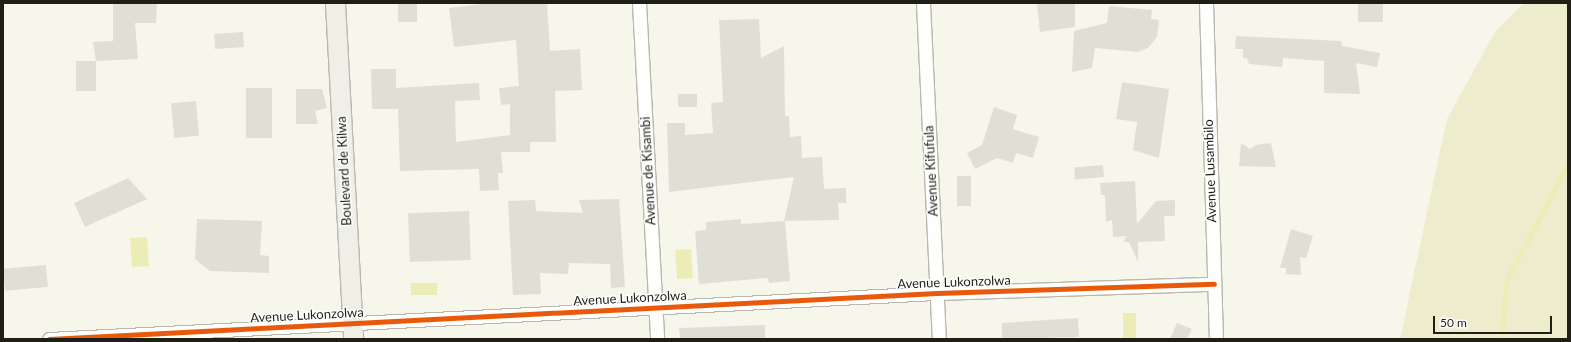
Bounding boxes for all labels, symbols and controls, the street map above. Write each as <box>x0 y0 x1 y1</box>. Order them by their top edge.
street label: Boulevard de Kilwa <box>333 116 355 226</box>
street label: Avenue de Kisambi <box>637 116 659 226</box>
street label: Avenue Lusambilo <box>1200 119 1220 223</box>
street label: Avenue Kifufula <box>921 125 941 217</box>
street label: Avenue Lukonzolwa <box>897 272 1011 292</box>
street label: Avenue Lukonzolwa <box>573 287 687 309</box>
street label: Avenue Lukonzolwa <box>250 304 364 326</box>
scale bar <box>1435 308 1554 334</box>
text: 50 m <box>1440 315 1467 330</box>

